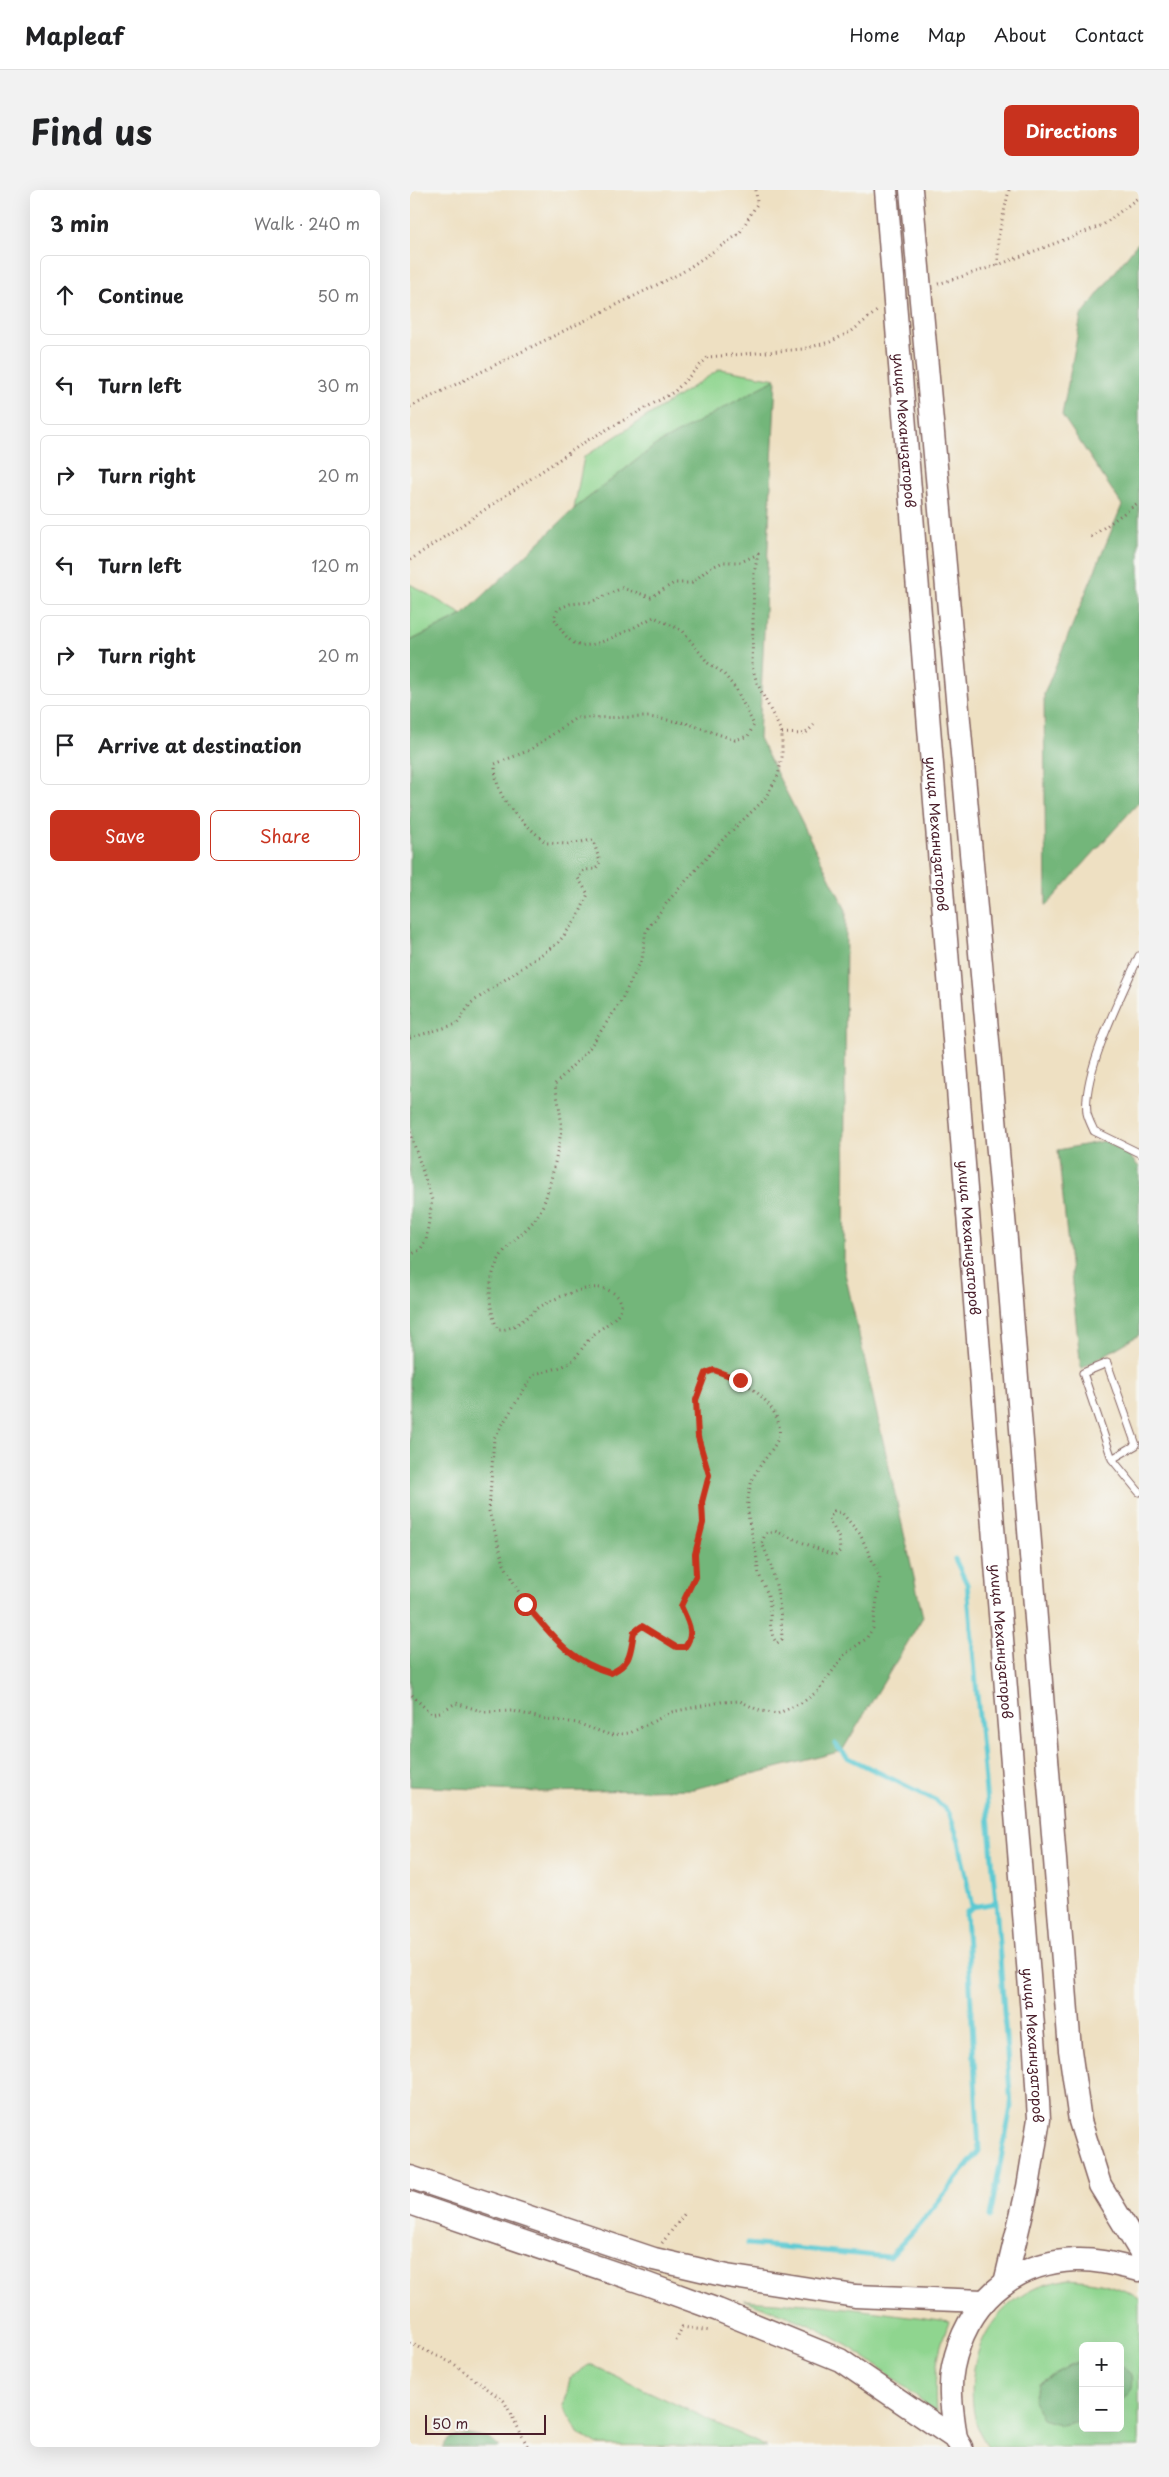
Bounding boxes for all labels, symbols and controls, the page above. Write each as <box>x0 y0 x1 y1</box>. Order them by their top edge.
text: Mapleaf <box>25 17 124 53</box>
text: Home <box>849 21 899 48</box>
text: Map <box>927 21 966 48</box>
text: About <box>994 21 1046 48</box>
text: Contact <box>1074 21 1144 48</box>
text: Find us <box>30 104 152 157</box>
button: Directions <box>1004 105 1139 156</box>
text: 3 min <box>50 207 109 239</box>
text: Walk · 240 m <box>254 211 360 235</box>
icon: ahead <box>51 281 79 309</box>
text: Continue <box>98 281 184 309</box>
text: 50 m <box>318 283 359 307</box>
street label: улица Механизаторов <box>889 352 922 508</box>
icon: left <box>51 371 79 399</box>
text: Turn left <box>98 371 182 399</box>
text: 30 m <box>317 373 359 397</box>
icon: right <box>51 461 79 489</box>
text: Turn right <box>98 461 196 489</box>
text: 20 m <box>318 463 359 487</box>
icon: left <box>51 551 79 579</box>
text: Turn left <box>98 551 182 579</box>
text: 120 m <box>312 553 359 577</box>
icon: right <box>51 641 79 669</box>
text: Turn right <box>98 641 196 669</box>
text: 20 m <box>318 643 359 667</box>
icon: arrive <box>51 731 79 759</box>
text: Arrive at destination <box>98 731 302 759</box>
street label: улица Механизаторов <box>921 756 954 912</box>
button: Save <box>50 810 200 861</box>
button: Share <box>210 810 360 861</box>
street label: улица Механизаторов <box>953 1160 987 1316</box>
route end <box>729 1369 752 1392</box>
street label: улица Механизаторов <box>986 1563 1019 1720</box>
route start <box>514 1593 537 1616</box>
street label: улица Механизаторов <box>1018 1967 1050 2123</box>
map controls <box>1079 2342 1124 2432</box>
button: + <box>1079 2342 1124 2387</box>
button: − <box>1079 2387 1124 2432</box>
scale bar <box>425 2412 546 2435</box>
text: 50 m <box>432 2413 468 2434</box>

